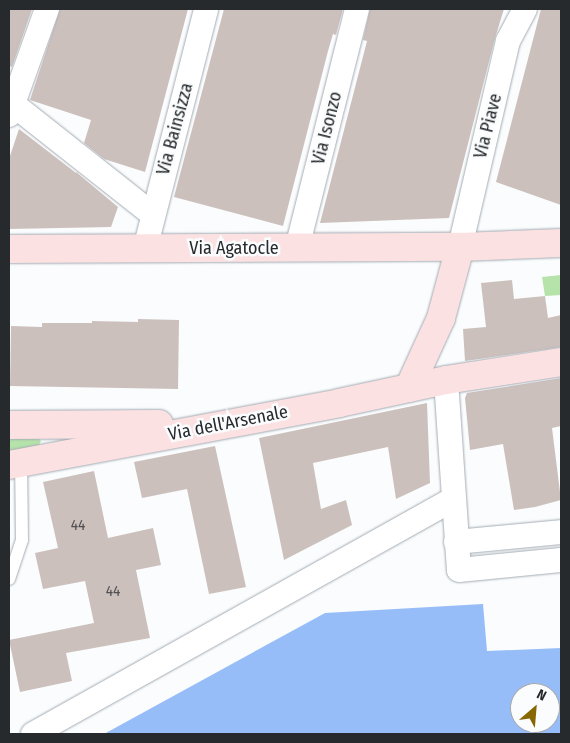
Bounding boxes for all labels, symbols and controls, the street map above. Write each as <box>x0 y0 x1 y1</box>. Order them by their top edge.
street label: Via Bainsizza <box>152 81 198 177</box>
street label: Via Isonzo <box>308 89 346 167</box>
street label: Via Piave <box>470 91 506 161</box>
street label: Via Agatocle <box>189 237 279 259</box>
street label: Via dell'Arsenale <box>166 401 290 445</box>
house number: 44 <box>71 517 85 535</box>
house number: 44 <box>106 583 120 601</box>
north arrow <box>510 683 560 733</box>
text: N <box>534 686 549 705</box>

